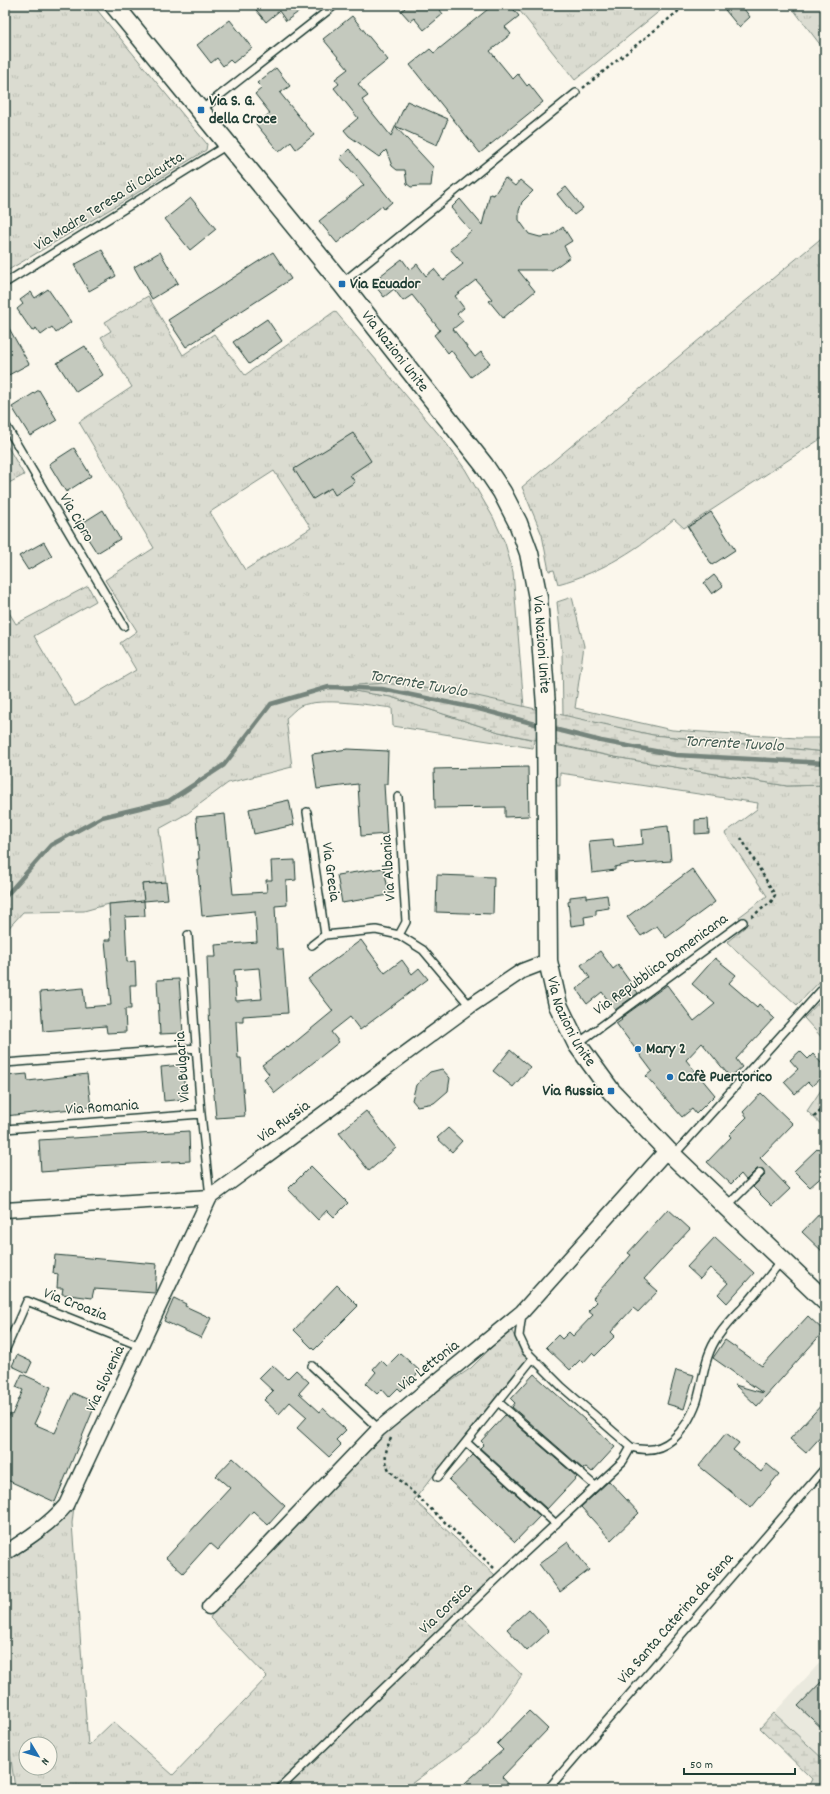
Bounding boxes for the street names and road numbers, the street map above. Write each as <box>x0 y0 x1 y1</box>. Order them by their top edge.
street label: Via Madre Teresa di Calcutta <box>30 146 189 258</box>
street label: Via Nazioni Unite <box>355 306 434 397</box>
street label: Via Cipro <box>53 489 99 547</box>
street label: Via Nazioni Unite <box>526 594 557 694</box>
street label: Via Albania <box>375 833 403 902</box>
street label: Via Grecia <box>314 841 346 904</box>
street label: Via Repubblica Domenicana <box>589 908 734 1022</box>
street label: Via Nazioni Unite <box>540 974 601 1072</box>
street label: Via Bulgaria <box>169 1030 197 1103</box>
street label: Via Romania <box>65 1094 140 1122</box>
street label: Via Russia <box>253 1095 316 1149</box>
street label: Via Croazia <box>40 1282 111 1328</box>
street label: Via Lettonia <box>393 1334 465 1397</box>
street label: Via Slovenia <box>81 1341 132 1416</box>
street label: Via Santa Caterina da Siena <box>612 1548 740 1690</box>
street label: Via Corsica <box>414 1577 478 1640</box>

